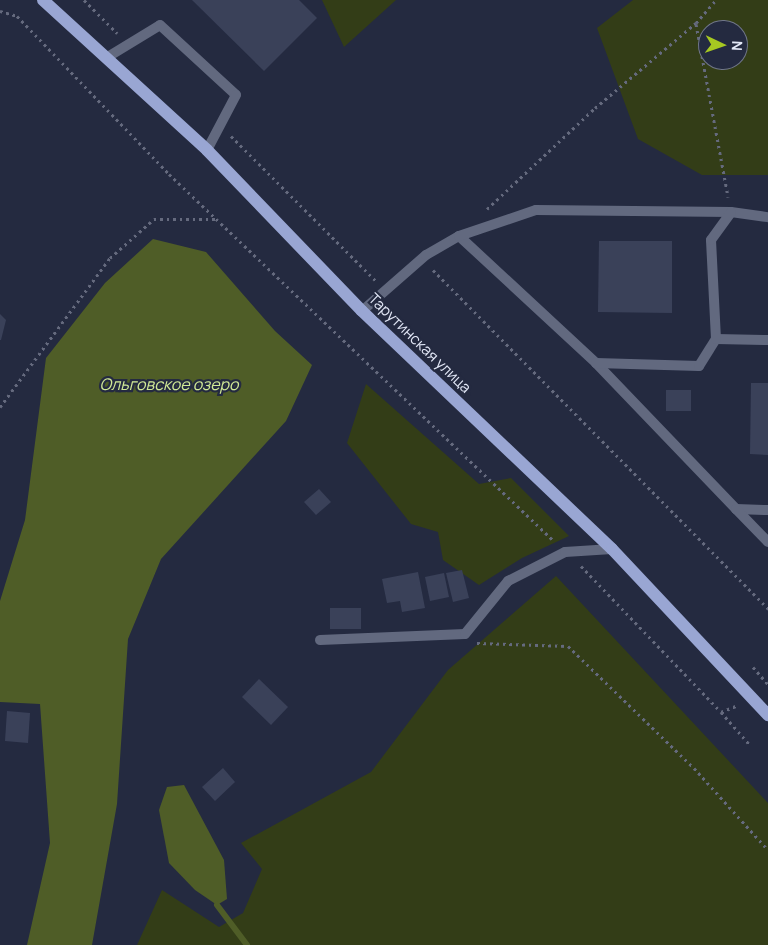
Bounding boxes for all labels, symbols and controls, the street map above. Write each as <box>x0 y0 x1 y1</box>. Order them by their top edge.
north arrow <box>698 20 748 70</box>
text: N <box>728 40 747 51</box>
street label: Тарутинская улица <box>365 289 475 397</box>
water label: Ольговское озеро <box>100 374 238 394</box>

